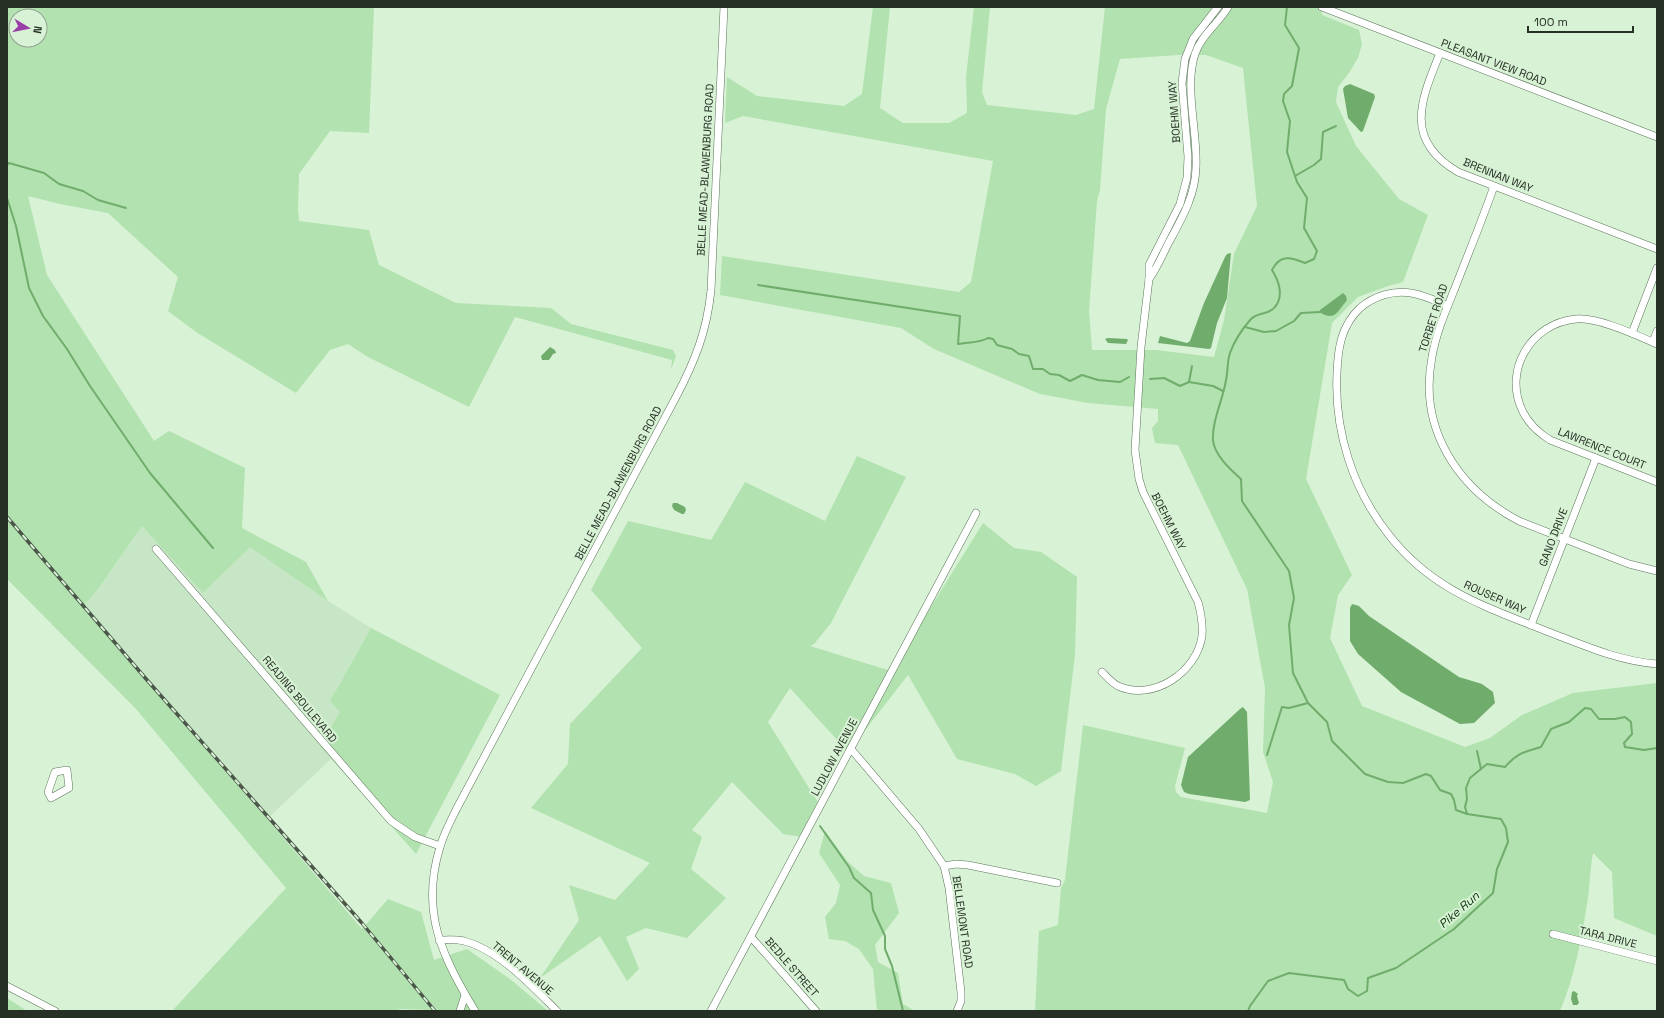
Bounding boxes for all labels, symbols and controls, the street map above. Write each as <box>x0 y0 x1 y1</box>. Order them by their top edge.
north arrow <box>8 8 48 48</box>
scale bar <box>1528 8 1633 34</box>
text: 100 m <box>1534 14 1568 30</box>
text: N <box>30 25 45 35</box>
street label: PLEASANT VIEW ROAD <box>1439 35 1549 89</box>
street label: BOEHM WAY <box>1165 80 1183 144</box>
street label: BELLE MEAD-BLAWENBURG ROAD <box>693 83 717 257</box>
street label: BRENNAN WAY <box>1461 155 1535 195</box>
street label: TORBET ROAD <box>1415 282 1451 354</box>
street label: BELLE MEAD-BLAWENBURG ROAD <box>571 404 665 562</box>
street label: LAWRENCE COURT <box>1556 424 1649 472</box>
street label: BOEHM WAY <box>1149 490 1190 552</box>
street label: GANO DRIVE <box>1535 506 1571 568</box>
street label: ROUSER WAY <box>1462 577 1528 617</box>
street label: READING BOULEVARD <box>260 653 340 745</box>
street label: LUDLOW AVENUE <box>808 716 860 798</box>
street label: BELLEMONT ROAD <box>950 875 976 969</box>
water label: Pike Run <box>1435 888 1483 932</box>
street label: TARA DRIVE <box>1578 923 1638 951</box>
street label: BEDLE STREET <box>762 934 822 1000</box>
street label: TRENT AVENUE <box>489 938 557 998</box>

